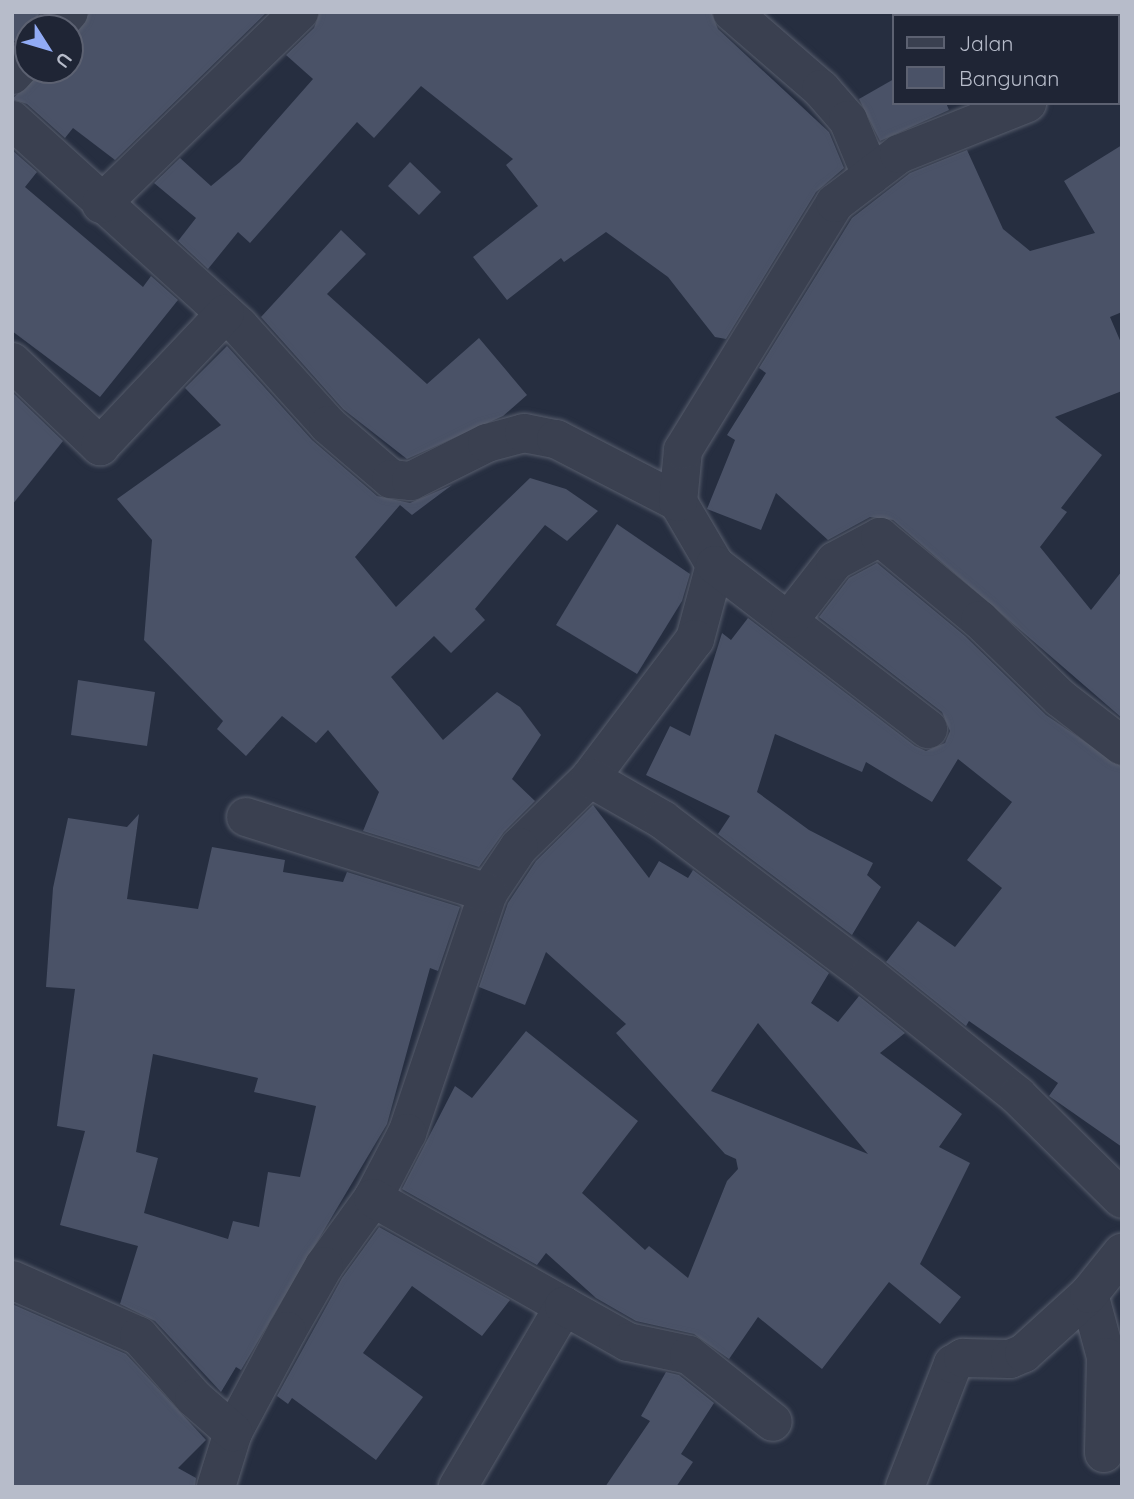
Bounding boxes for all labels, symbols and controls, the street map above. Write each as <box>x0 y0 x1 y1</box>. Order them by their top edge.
north arrow <box>14 14 84 84</box>
legend <box>892 14 1120 105</box>
text: Jalan <box>959 30 1013 56</box>
text: U <box>51 48 78 73</box>
text: Bangunan <box>959 65 1059 91</box>

